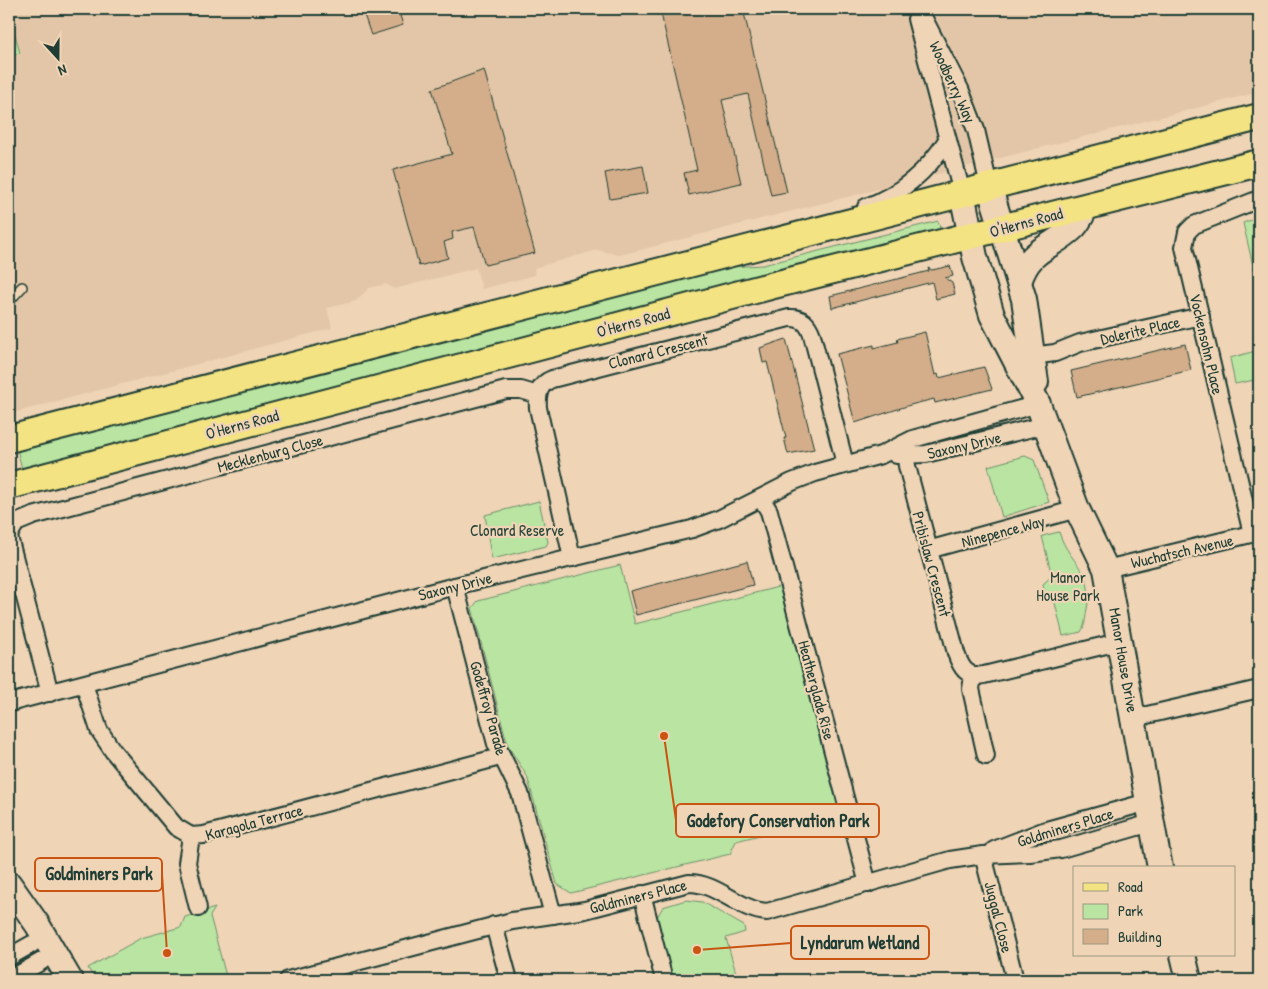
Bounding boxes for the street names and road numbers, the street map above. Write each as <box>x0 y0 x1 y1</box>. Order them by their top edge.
street label: Woodberry Way <box>925 38 982 127</box>
street label: O'Herns Road <box>987 202 1065 242</box>
street label: Vockensohn Place <box>1185 291 1229 397</box>
street label: O'Herns Road <box>594 302 672 342</box>
street label: Dolerite Place <box>1098 310 1182 350</box>
street label: Clonard Crescent <box>606 328 711 374</box>
street label: O'Herns Road <box>203 404 281 444</box>
street label: Saxony Drive <box>925 426 1004 464</box>
street label: Mecklenburg Close <box>215 428 326 478</box>
street label: Pribislaw Crescent <box>907 509 957 620</box>
street label: Ninepence Way <box>959 509 1047 553</box>
street label: Wuchatsch Avenue <box>1129 528 1236 573</box>
street label: Saxony Drive <box>416 566 495 606</box>
street label: Manor House Drive <box>1104 606 1144 715</box>
street label: Heatherglade Rise <box>793 638 841 743</box>
street label: Godeffroy Parade <box>465 658 513 758</box>
street label: Karagola Terrace <box>203 798 306 846</box>
street label: Goldminers Place <box>1014 802 1116 852</box>
street label: Goldminers Place <box>587 873 690 919</box>
street label: Juggal Close <box>980 879 1019 956</box>

